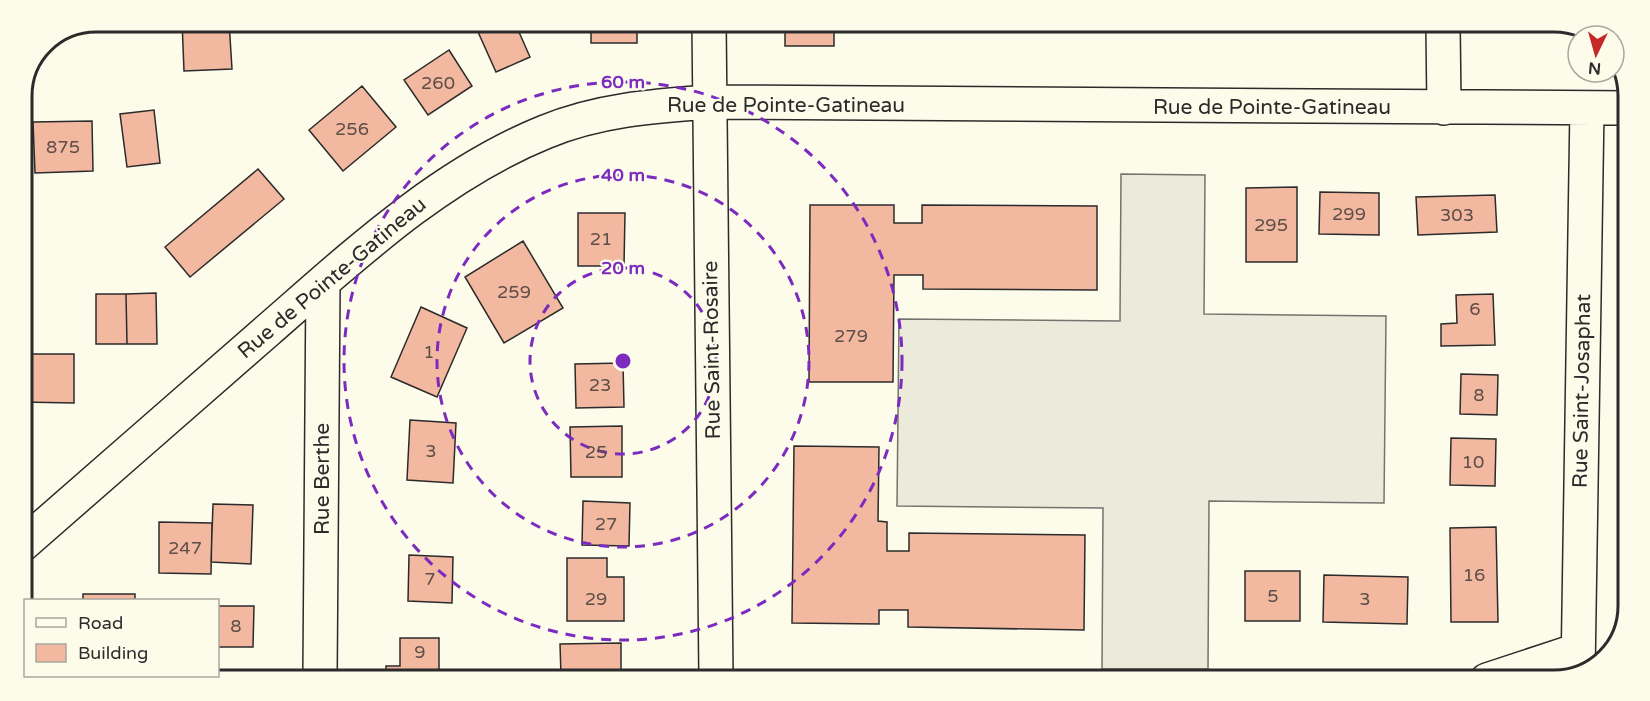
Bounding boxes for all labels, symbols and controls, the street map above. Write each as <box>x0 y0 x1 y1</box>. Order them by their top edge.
north arrow <box>1566 24 1626 84</box>
text: N <box>1588 57 1602 78</box>
text: 60 m <box>601 71 645 93</box>
house number: 260 <box>421 72 455 94</box>
street label: Rue de Pointe-Gatineau <box>667 93 905 118</box>
street label: Rue de Pointe-Gatineau <box>1153 95 1391 120</box>
house number: 256 <box>335 118 369 140</box>
house number: 875 <box>46 136 80 158</box>
text: 40 m <box>601 164 645 186</box>
street label: Rue de Pointe-Gatineau <box>233 192 431 364</box>
house number: 299 <box>1332 203 1366 225</box>
house number: 303 <box>1440 204 1474 226</box>
house number: 295 <box>1254 214 1288 236</box>
house number: 21 <box>590 228 612 250</box>
text: 20 m <box>601 257 645 279</box>
street label: Rue Saint-Rosaire <box>698 260 726 440</box>
house number: 259 <box>497 281 531 303</box>
street label: Rue Saint-Josaphat <box>1568 294 1596 488</box>
house number: 6 <box>1469 298 1481 320</box>
house number: 279 <box>834 325 868 347</box>
house number: 1 <box>423 341 435 363</box>
centre of rings <box>613 351 633 371</box>
house number: 23 <box>589 374 611 396</box>
house number: 8 <box>1473 384 1485 406</box>
street label: Rue Berthe <box>310 423 335 535</box>
house number: 3 <box>425 440 437 462</box>
house number: 25 <box>585 441 607 463</box>
house number: 10 <box>1462 451 1484 473</box>
house number: 27 <box>595 513 617 535</box>
house number: 247 <box>168 537 202 559</box>
house number: 16 <box>1463 564 1485 586</box>
house number: 7 <box>424 568 436 590</box>
house number: 5 <box>1267 585 1279 607</box>
house number: 29 <box>585 588 607 610</box>
house number: 3 <box>1359 588 1371 610</box>
legend <box>24 599 219 677</box>
text: Road <box>78 612 123 634</box>
house number: 8 <box>230 615 242 637</box>
house number: 9 <box>414 641 426 663</box>
text: Building <box>78 642 148 664</box>

